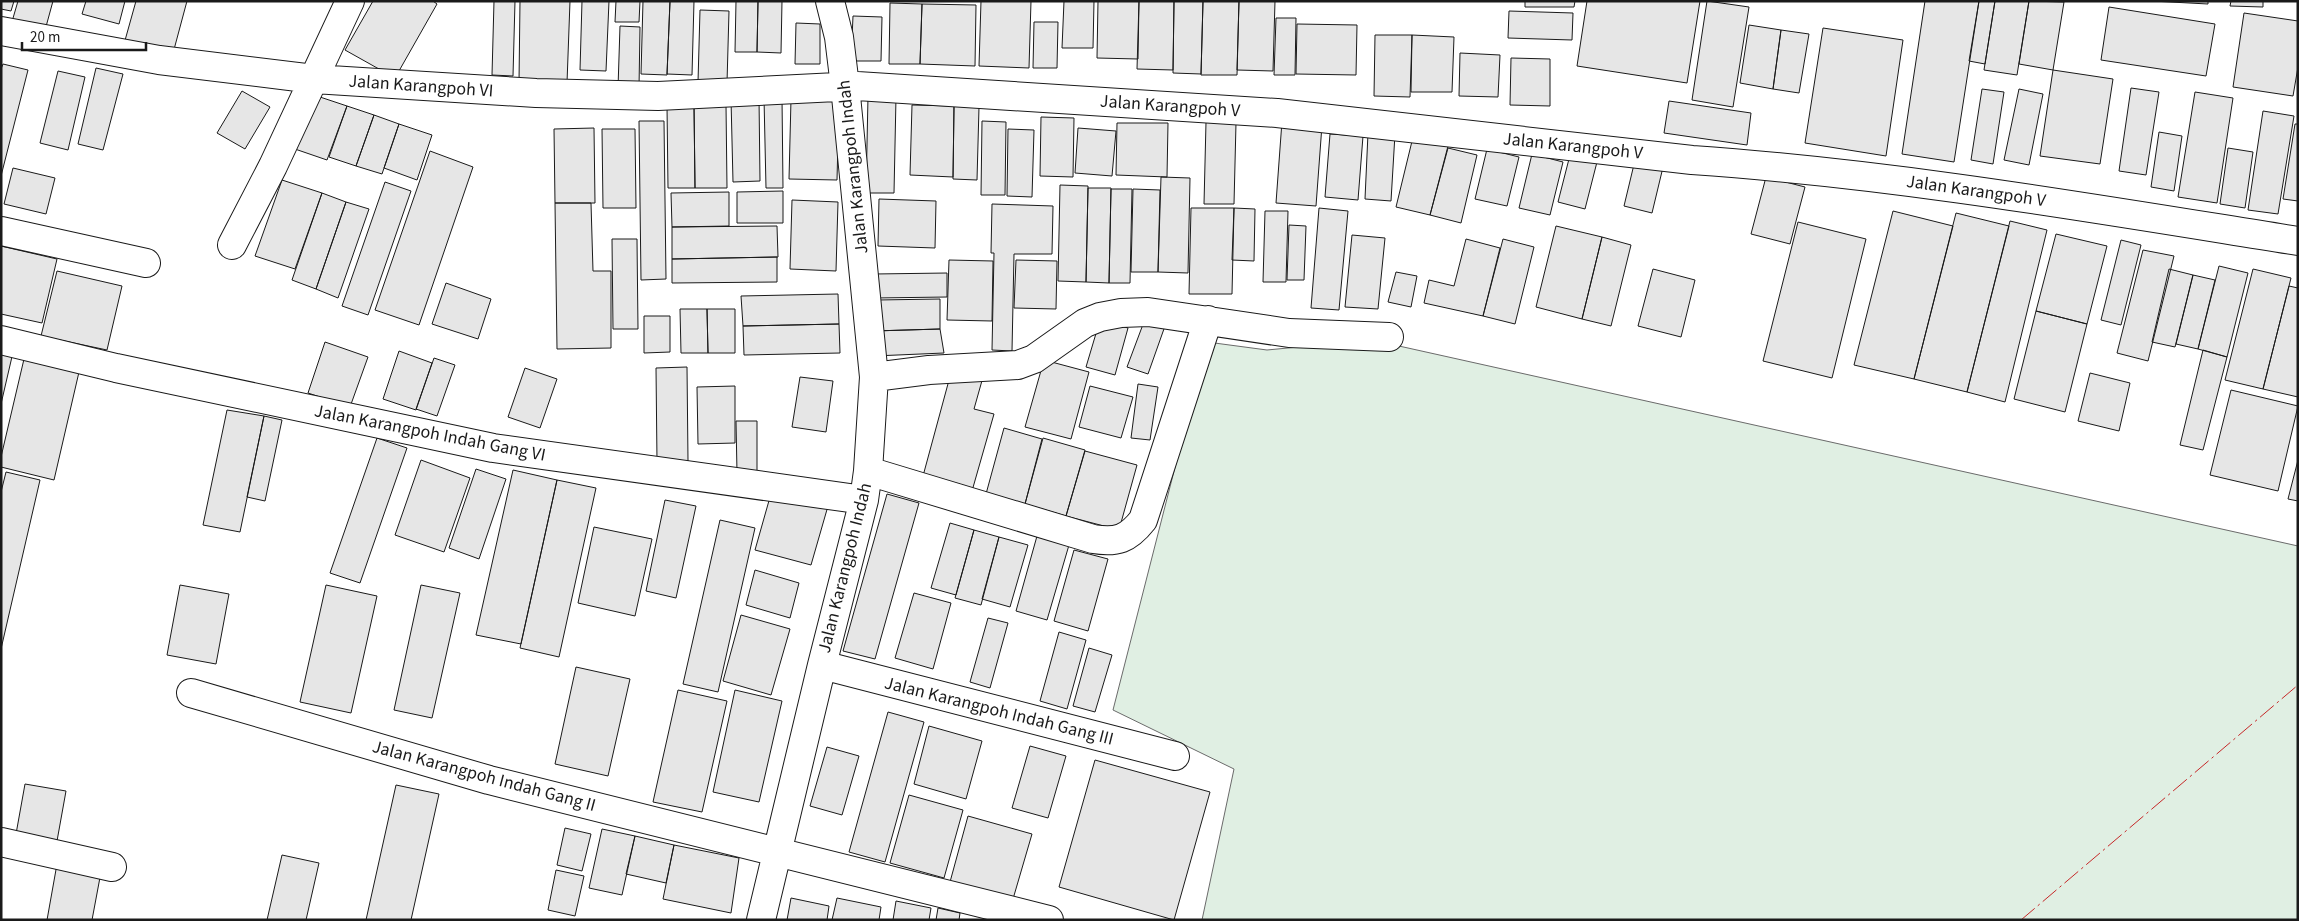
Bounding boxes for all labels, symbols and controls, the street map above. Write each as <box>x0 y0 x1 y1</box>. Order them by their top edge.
scale bar <box>22 20 146 52</box>
text: 20 m <box>30 27 60 48</box>
street label: Jalan Karangpoh VI <box>348 68 494 104</box>
street label: Jalan Karangpoh Indah <box>831 79 875 255</box>
street label: Jalan Karangpoh V <box>1099 89 1242 123</box>
street label: Jalan Karangpoh V <box>1502 126 1645 166</box>
street label: Jalan Karangpoh V <box>1905 169 2048 213</box>
street label: Jalan Karangpoh Indah Gang VI <box>312 398 548 468</box>
street label: Jalan Karangpoh Indah <box>812 480 878 656</box>
street label: Jalan Karangpoh Indah Gang III <box>882 670 1116 752</box>
street label: Jalan Karangpoh Indah Gang II <box>369 734 599 818</box>

